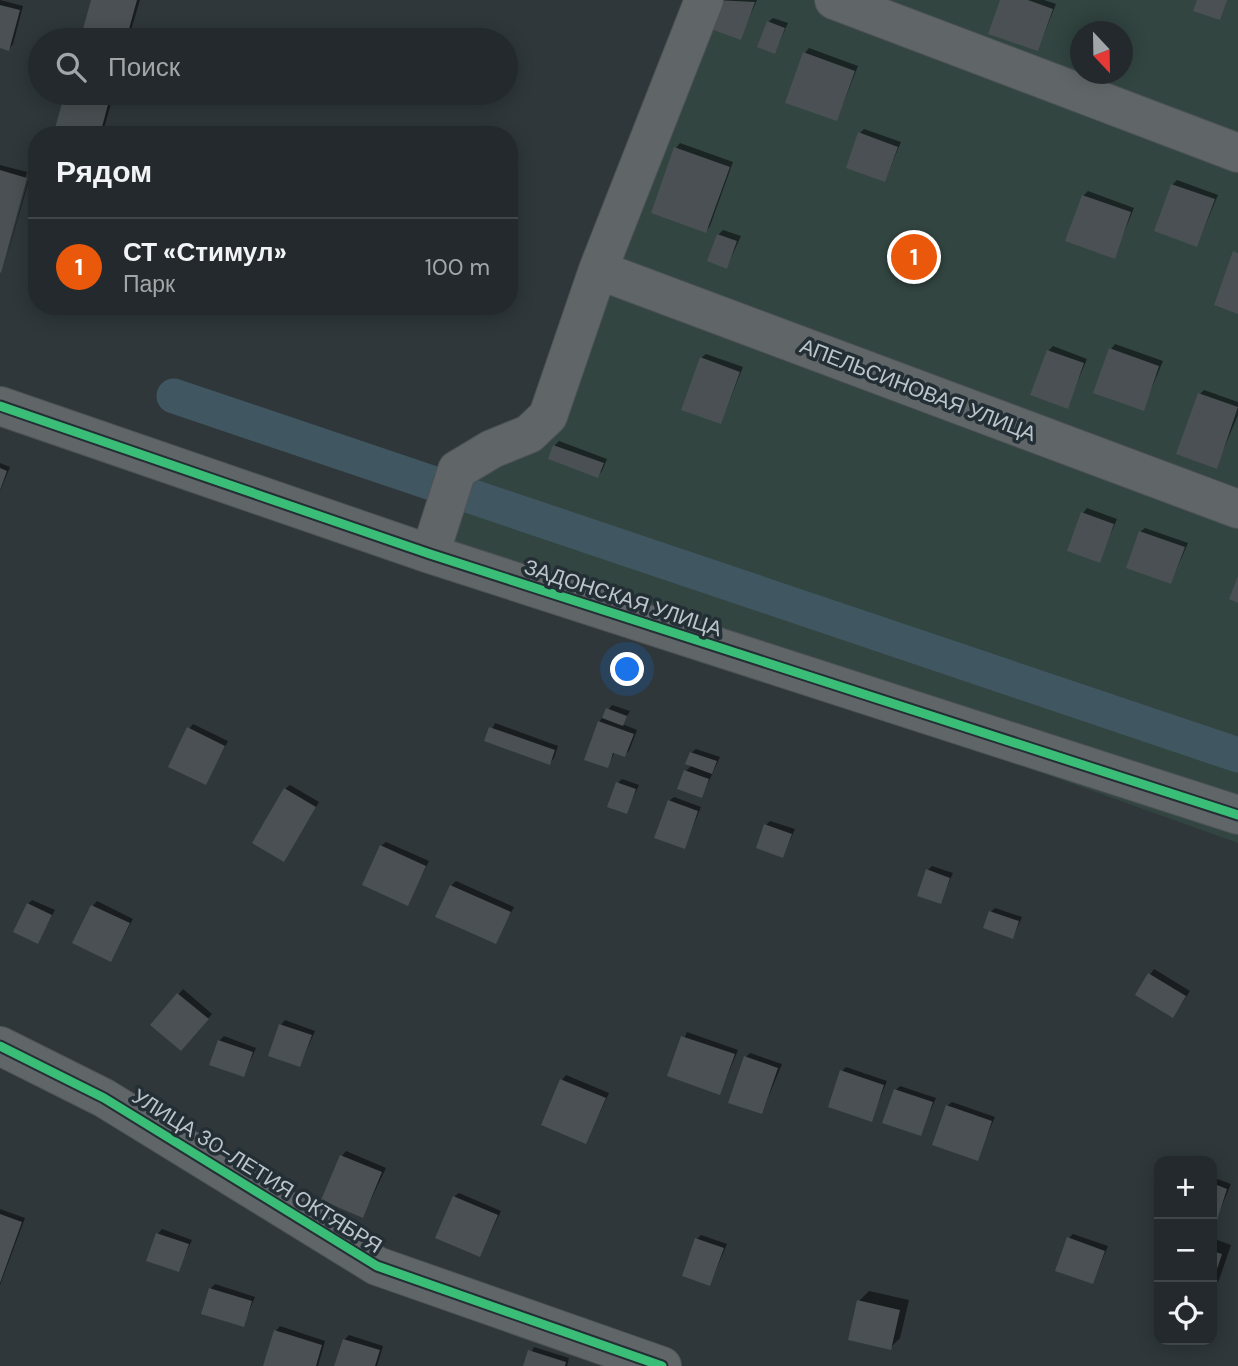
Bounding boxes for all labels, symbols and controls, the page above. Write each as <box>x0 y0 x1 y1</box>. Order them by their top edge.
north arrow <box>1070 21 1133 84</box>
search box <box>28 28 518 105</box>
icon: search <box>52 48 90 86</box>
text: Поиск <box>108 50 180 84</box>
text: Рядом <box>56 152 152 191</box>
pin: 1 <box>891 231 937 283</box>
text: СТ «Стимул» <box>123 235 287 269</box>
text: 1 <box>75 252 83 282</box>
text: 100 m <box>425 252 490 282</box>
text: Парк <box>123 269 175 299</box>
street label: АПЕЛЬСИНОВАЯ УЛИЦА <box>796 332 1040 448</box>
street label: ЗАДОНСКАЯ УЛИЦА <box>521 553 725 643</box>
your location <box>610 652 644 686</box>
street label: УЛИЦА 30-ЛЕТИЯ ОКТЯБРЯ <box>127 1082 387 1260</box>
map controls <box>1154 1156 1217 1345</box>
button: + <box>1154 1156 1217 1219</box>
button: − <box>1154 1219 1217 1282</box>
button: locate <box>1154 1282 1217 1345</box>

